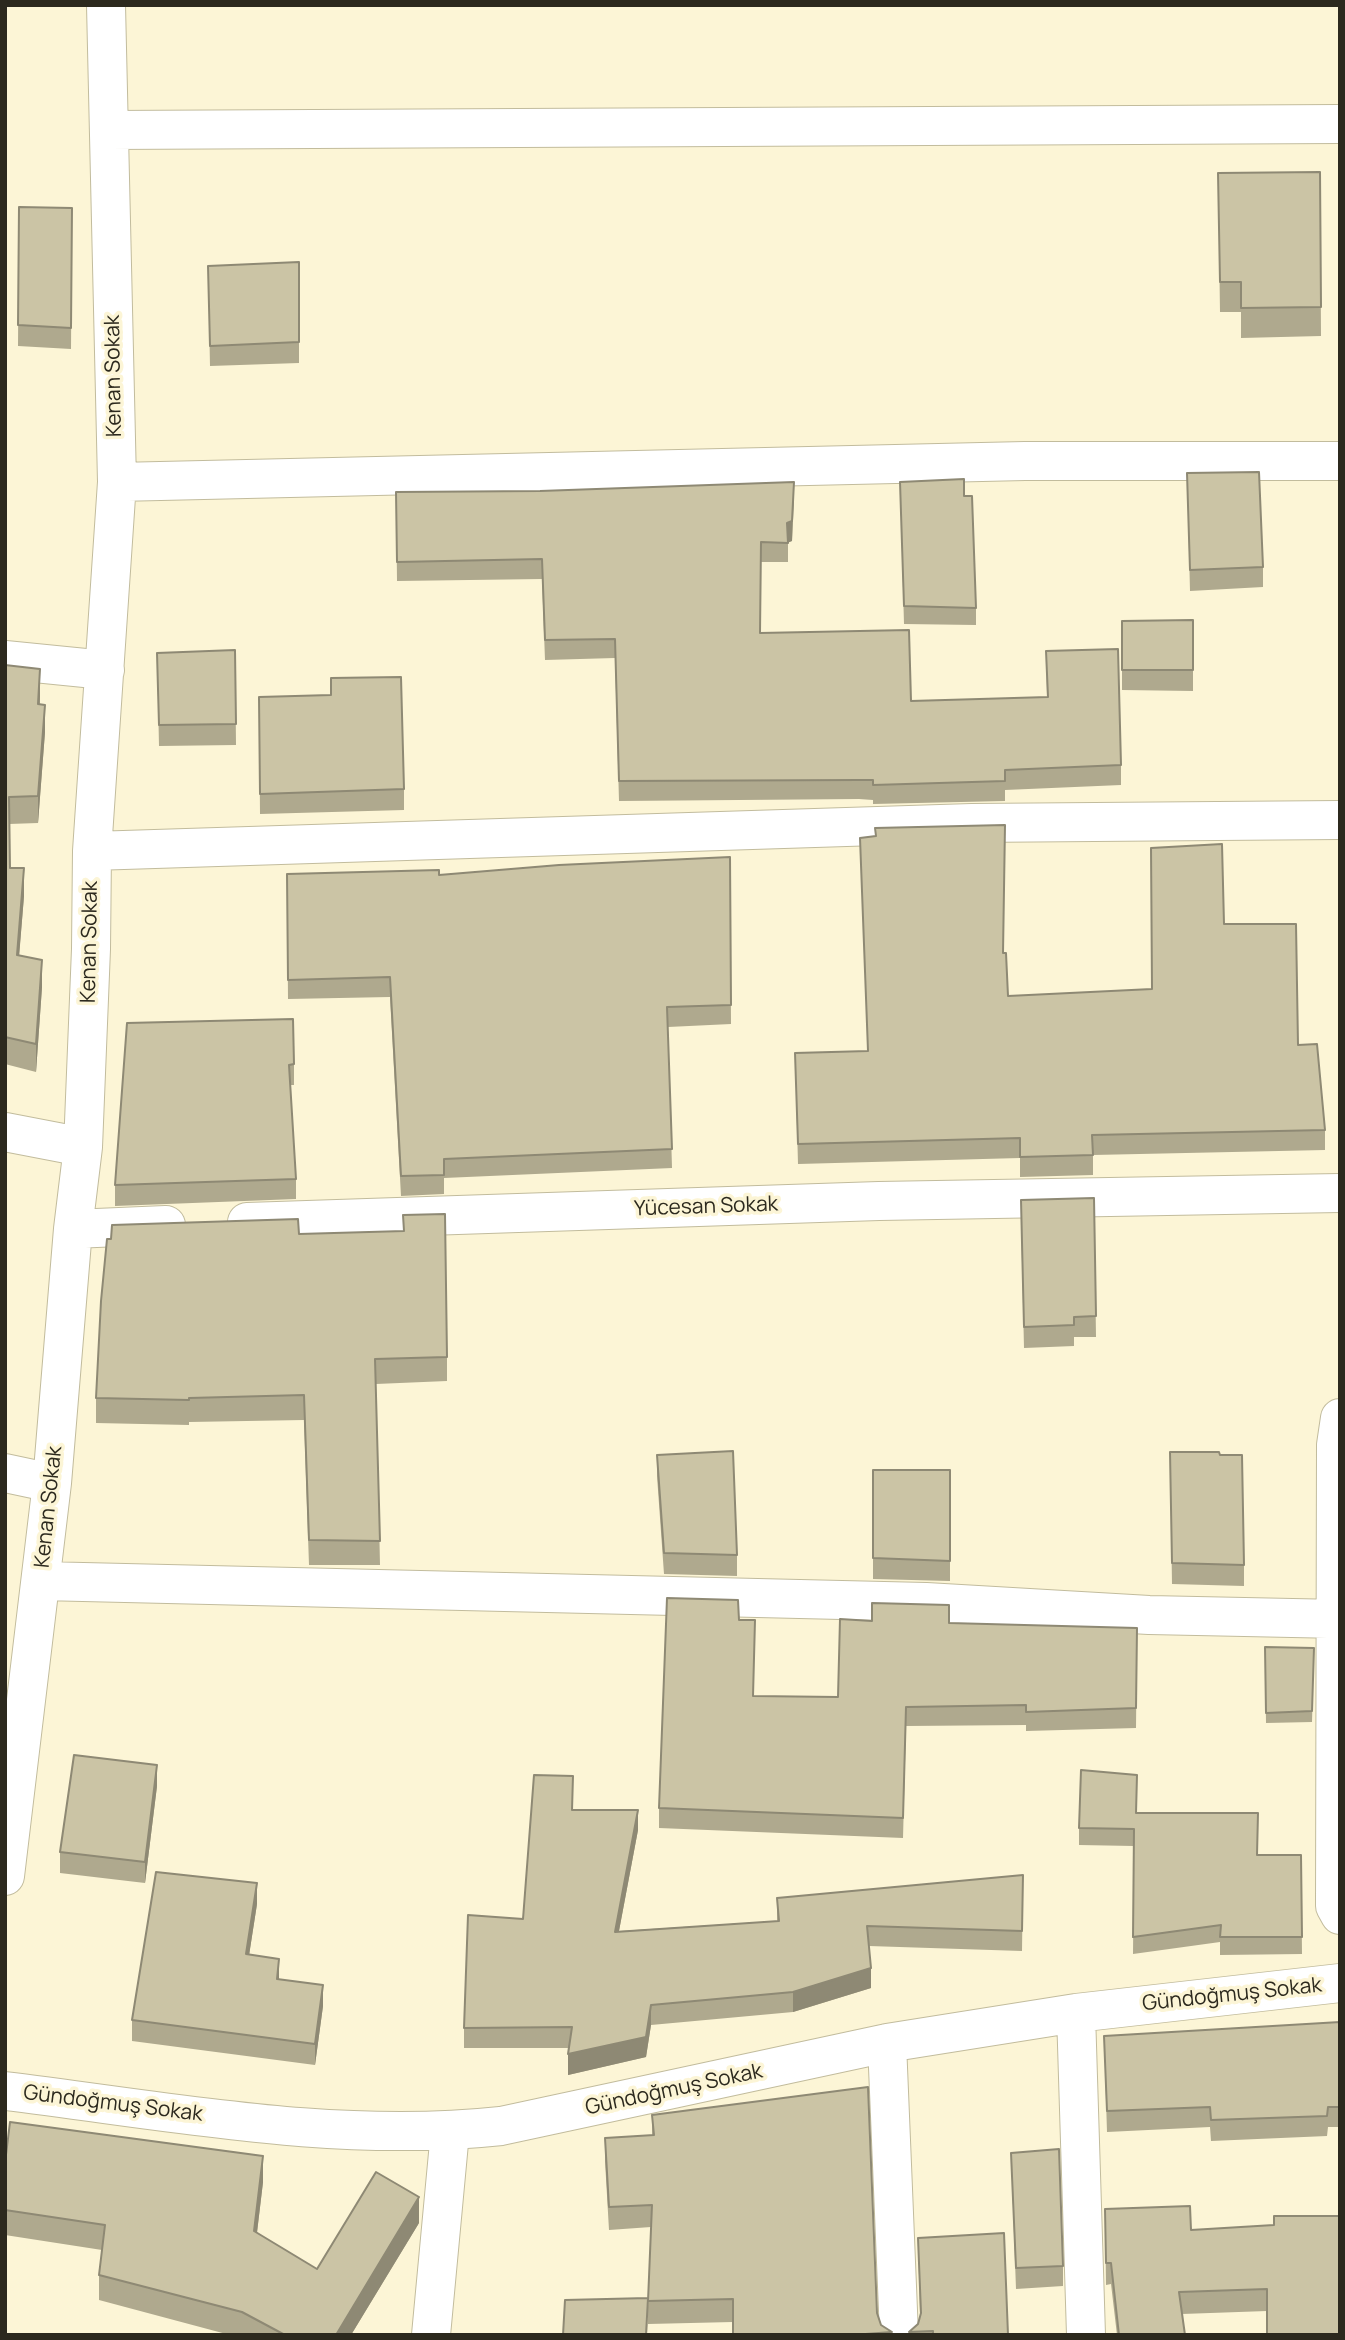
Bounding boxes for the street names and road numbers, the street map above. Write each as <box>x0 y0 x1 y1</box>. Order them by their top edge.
street label: Kenan Sokak <box>100 315 128 437</box>
street label: Kenan Sokak <box>76 881 104 1003</box>
street label: Yücesan Sokak <box>634 1192 778 1222</box>
street label: Kenan Sokak <box>30 1445 68 1569</box>
street label: Gündoğmuş Sokak <box>1141 1973 1323 2017</box>
street label: Gündoğmuş Sokak <box>583 2059 765 2121</box>
street label: Gündoğmuş Sokak <box>22 2081 204 2127</box>

